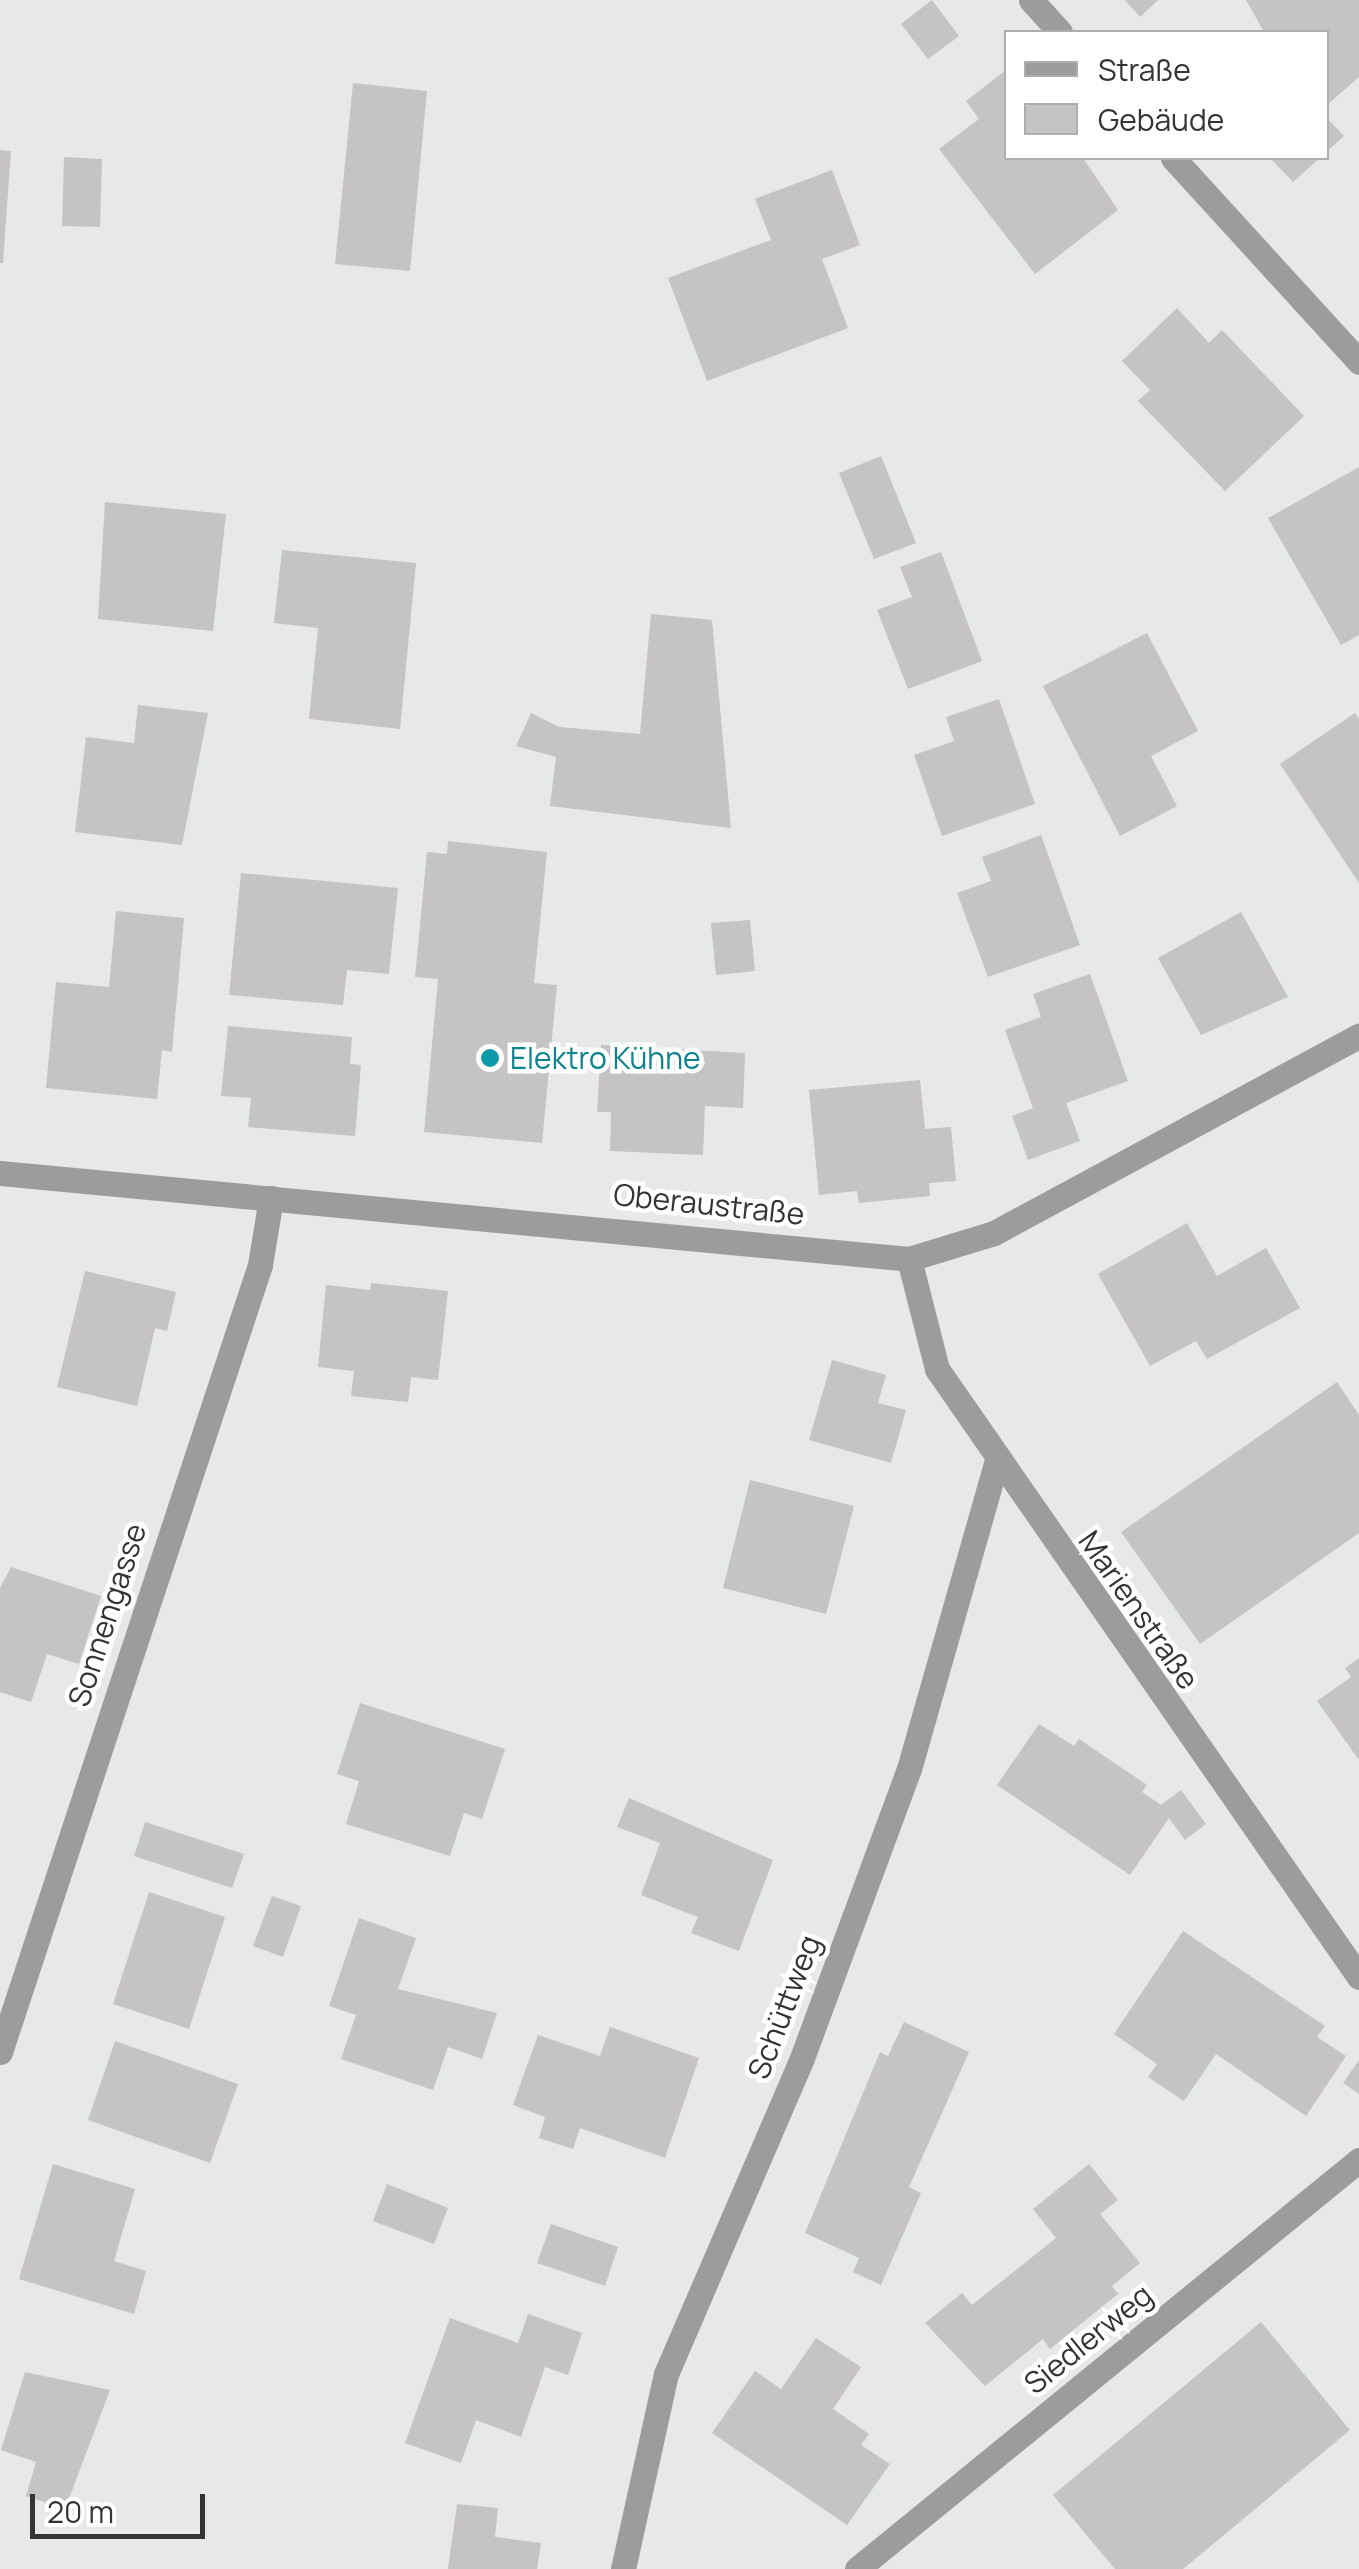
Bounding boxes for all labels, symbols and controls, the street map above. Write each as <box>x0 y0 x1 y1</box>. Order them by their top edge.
legend <box>1004 30 1329 160</box>
text: Straße <box>1098 49 1191 90</box>
text: Gebäude <box>1098 99 1224 140</box>
place label: Elektro Kühne <box>510 1040 700 1076</box>
marker: Elektro Kühne <box>479 1047 501 1069</box>
street label: Oberaustraße <box>612 1176 806 1232</box>
street label: Sonnengasse <box>61 1519 153 1711</box>
street label: Marienstraße <box>1071 1524 1207 1696</box>
street label: Schüttweg <box>740 1930 828 2084</box>
street label: Siedlerweg <box>1017 2277 1159 2401</box>
scale bar <box>35 2474 210 2536</box>
text: 20 m <box>47 2491 114 2532</box>

